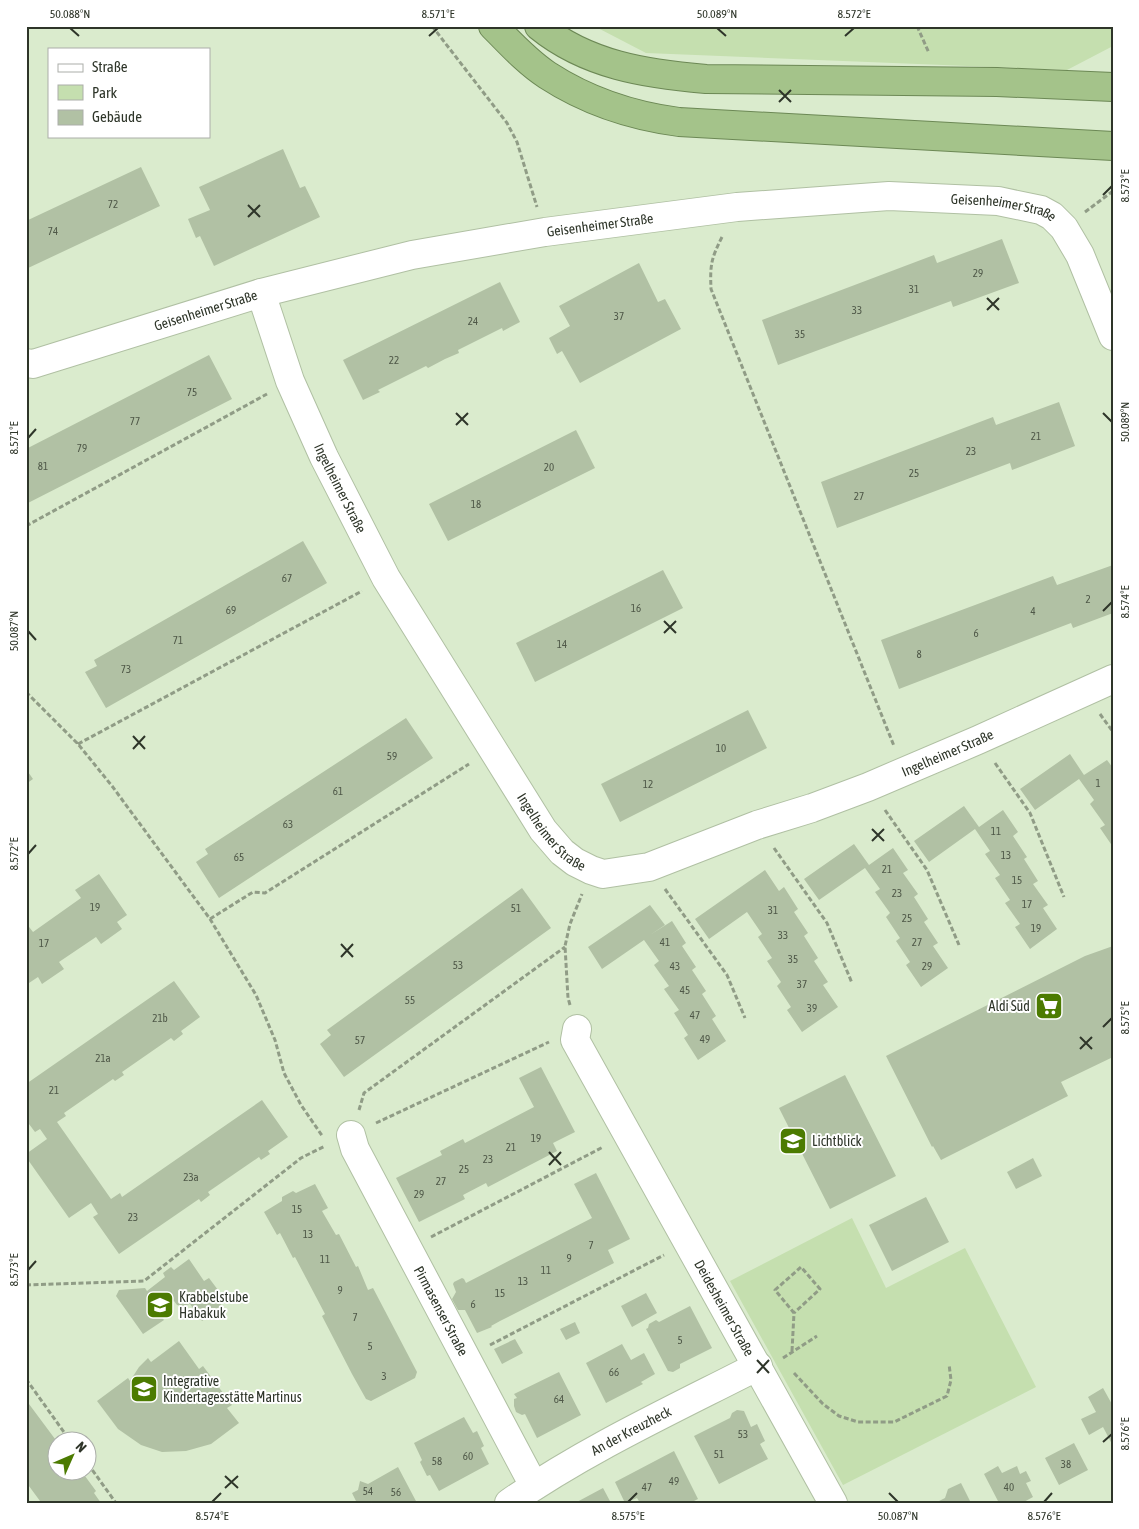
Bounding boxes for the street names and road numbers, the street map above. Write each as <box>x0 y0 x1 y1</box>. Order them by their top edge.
street label: Geisenheimer Straße <box>950 191 1060 224</box>
street label: Geisenheimer Straße <box>546 210 654 240</box>
street label: Geisenheimer Straße <box>152 287 259 334</box>
street label: Ingelheimer Straße <box>311 441 370 536</box>
street label: Ingelheimer Straße <box>899 726 996 780</box>
street label: Ingelheimer Straße <box>514 790 588 874</box>
street label: Deidesheimer Straße <box>691 1257 758 1359</box>
street label: Pirmasenser Straße <box>411 1263 471 1359</box>
street label: An der Kreuzheck <box>588 1403 674 1459</box>

